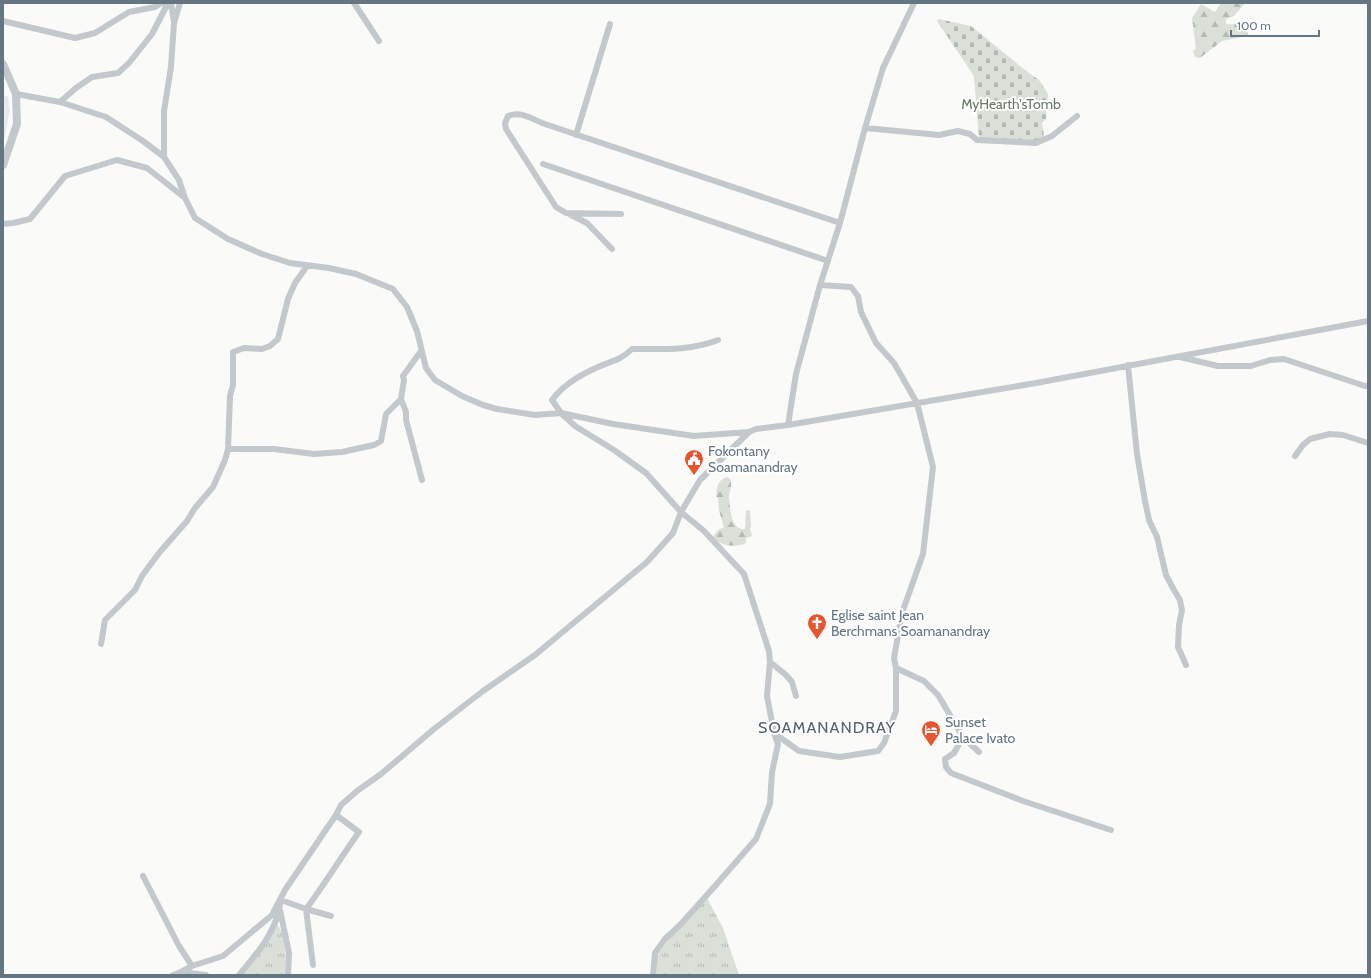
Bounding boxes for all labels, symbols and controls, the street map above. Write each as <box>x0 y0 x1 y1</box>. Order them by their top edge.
scale bar <box>1231 12 1319 38</box>
text: 100 m <box>1237 18 1271 33</box>
park label: MyHearth'sTomb <box>961 95 1061 113</box>
place label: Fokontany Soamanandray <box>708 442 798 476</box>
public building icon: Fokontany Soamanandray <box>683 448 705 476</box>
place label: Eglise saint Jean Berchmans Soamanandray <box>831 606 990 640</box>
church icon: Eglise saint Jean Berchmans Soamanandray <box>806 612 828 640</box>
place label: Sunset Palace Ivato <box>945 713 1016 747</box>
district label: SOAMANANDRAY <box>758 718 896 737</box>
hotel icon: Sunset Palace Ivato <box>920 719 942 747</box>

